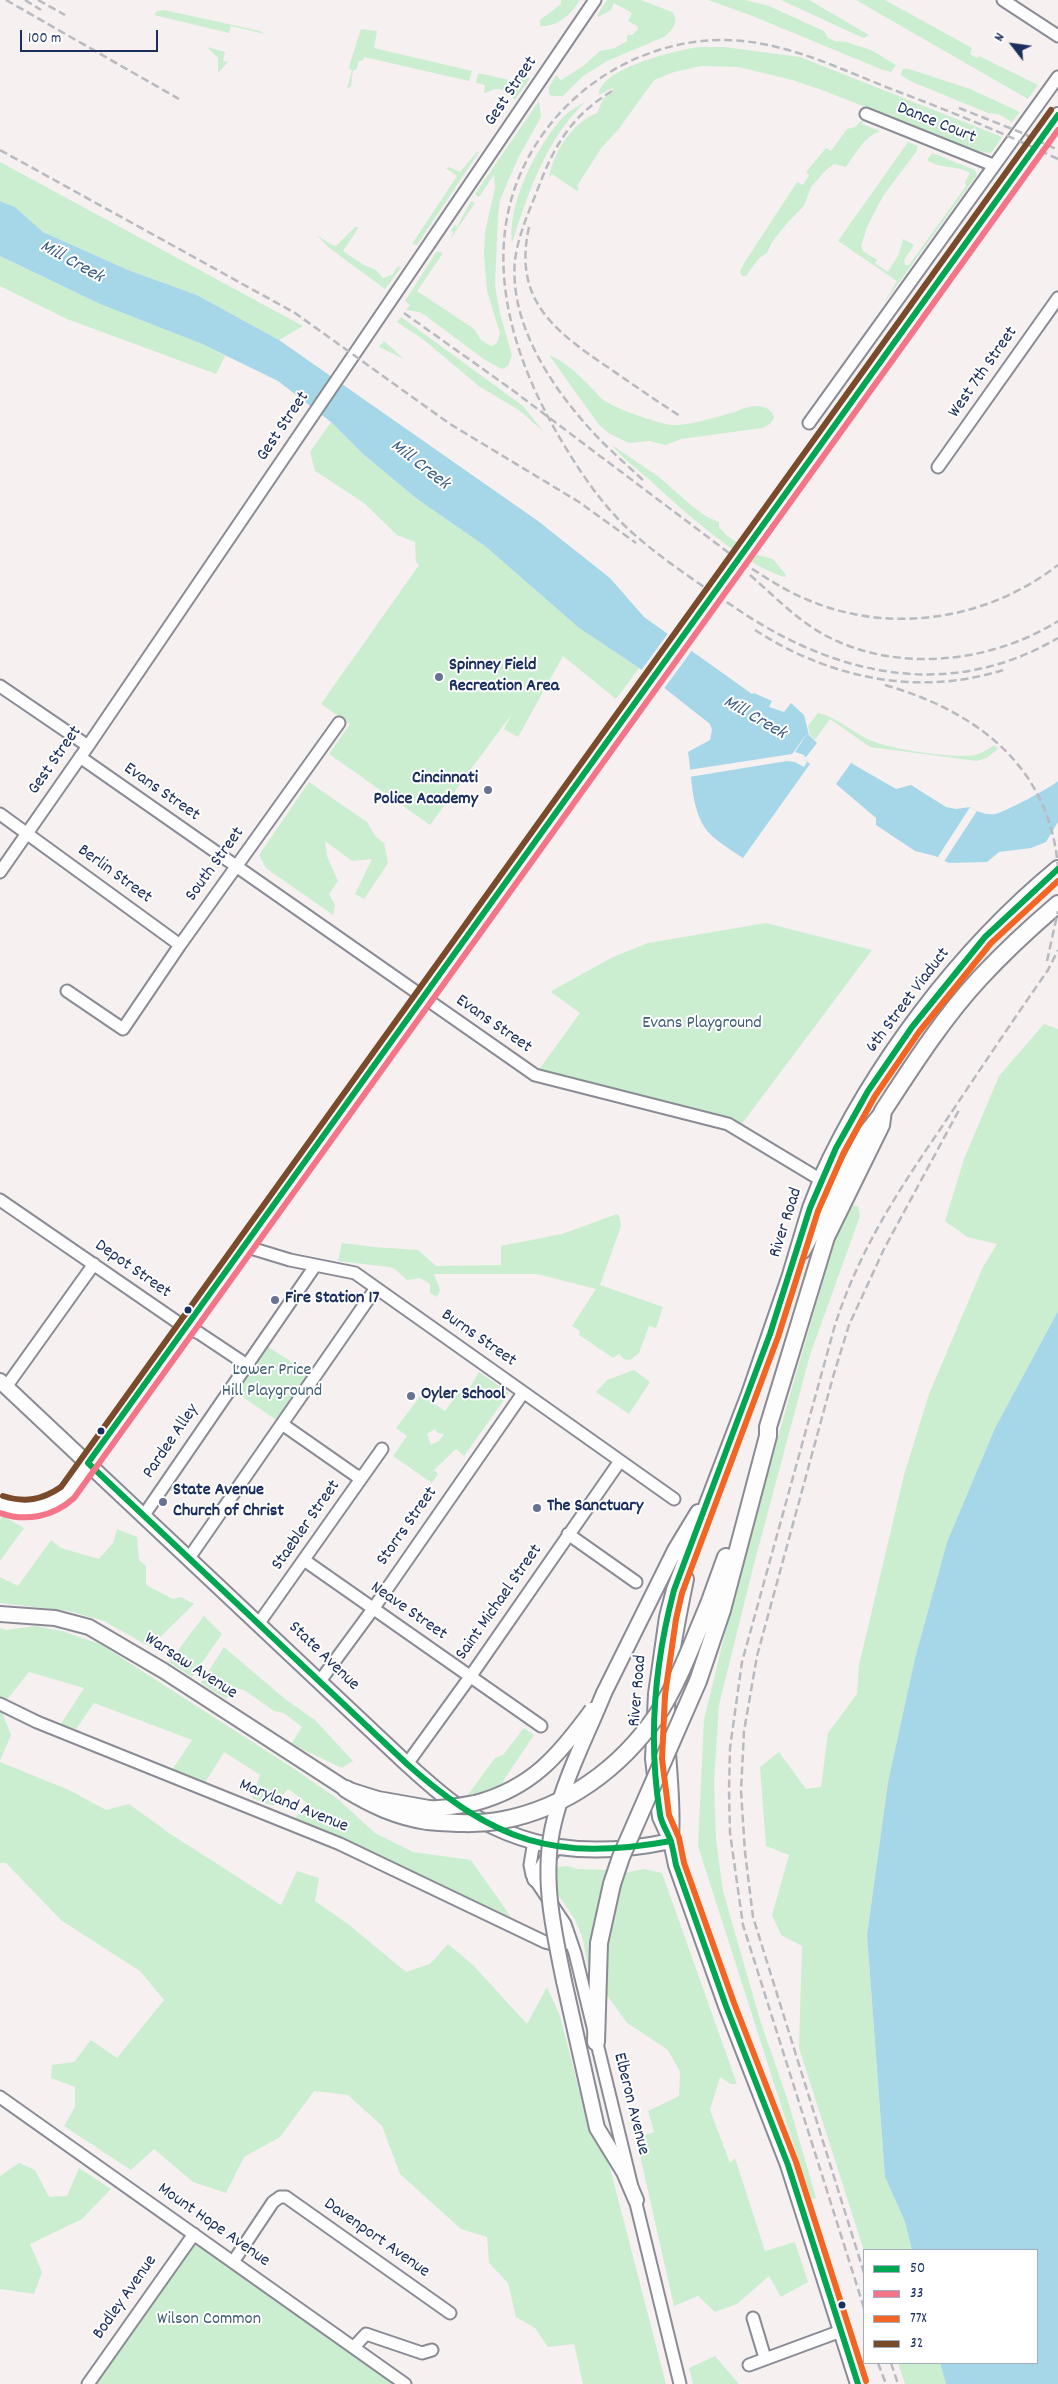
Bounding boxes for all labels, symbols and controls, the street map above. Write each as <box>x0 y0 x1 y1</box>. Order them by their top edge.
scale bar <box>22 20 160 52</box>
north arrow <box>988 20 1038 70</box>
text: 100 m <box>28 28 61 50</box>
text: N <box>990 30 1010 46</box>
street label: Gest Street <box>481 53 543 131</box>
street label: Dance Court <box>893 98 979 150</box>
water label: Mill Creek <box>35 236 107 290</box>
street label: West 7th Street <box>945 323 1023 423</box>
street label: Gest Street <box>253 388 315 466</box>
water label: Mill Creek <box>385 436 453 496</box>
place label: Spinney Field Recreation Area <box>449 656 559 699</box>
marker: Spinney Field Recreation Area <box>433 671 445 683</box>
water label: Mill Creek <box>718 692 790 746</box>
street label: Gest Street <box>24 722 88 800</box>
street label: Evans Street <box>119 759 203 827</box>
place label: Cincinnati Police Academy <box>373 769 478 812</box>
marker: Cincinnati Police Academy <box>482 784 494 796</box>
street label: South Street <box>182 824 250 906</box>
street label: Berlin Street <box>73 841 155 909</box>
street label: 6th Street Viaduct <box>862 944 956 1058</box>
street label: Evans Street <box>451 991 535 1059</box>
park label: Evans Playground <box>642 1014 762 1036</box>
street label: River Road <box>766 1185 808 1261</box>
street label: Depot Street <box>90 1236 174 1304</box>
place label: Fire Station 17 <box>285 1289 379 1311</box>
marker: Fire Station 17 <box>269 1294 281 1306</box>
unlabelled marker <box>183 1305 193 1315</box>
street label: Burns Street <box>436 1305 520 1373</box>
park label: Lower Price Hill Playground <box>222 1361 322 1404</box>
place label: Oyler School <box>421 1385 505 1407</box>
marker: Oyler School <box>405 1390 417 1402</box>
street label: Pardee Alley <box>139 1401 205 1483</box>
unlabelled marker <box>96 1426 106 1436</box>
street label: Staebler Street <box>268 1477 346 1575</box>
place label: State Avenue Church of Christ <box>173 1481 284 1524</box>
street label: Storrs Street <box>373 1483 443 1571</box>
marker: State Avenue Church of Christ <box>157 1496 169 1508</box>
place label: The Sanctuary <box>547 1497 643 1519</box>
marker: The Sanctuary <box>531 1502 543 1514</box>
street label: Saint Michael Street <box>452 1541 548 1665</box>
street label: Neave Street <box>366 1578 450 1646</box>
street label: State Avenue <box>283 1618 363 1696</box>
street label: Warsaw Avenue <box>139 1629 241 1705</box>
street label: River Road <box>625 1654 653 1728</box>
street label: Maryland Avenue <box>235 1775 351 1839</box>
street label: Elberon Avenue <box>607 2051 653 2157</box>
street label: Mount Hope Avenue <box>153 2179 273 2273</box>
street label: Davenport Avenue <box>319 2194 433 2284</box>
legend <box>863 2249 1038 2364</box>
street label: Bodley Avenue <box>89 2252 163 2344</box>
text: 50 <box>910 2258 925 2280</box>
text: 33 <box>910 2283 923 2305</box>
unlabelled marker <box>837 2300 847 2310</box>
text: 77X <box>910 2308 927 2330</box>
park label: Wilson Common <box>157 2310 261 2332</box>
text: 32 <box>910 2333 923 2355</box>

